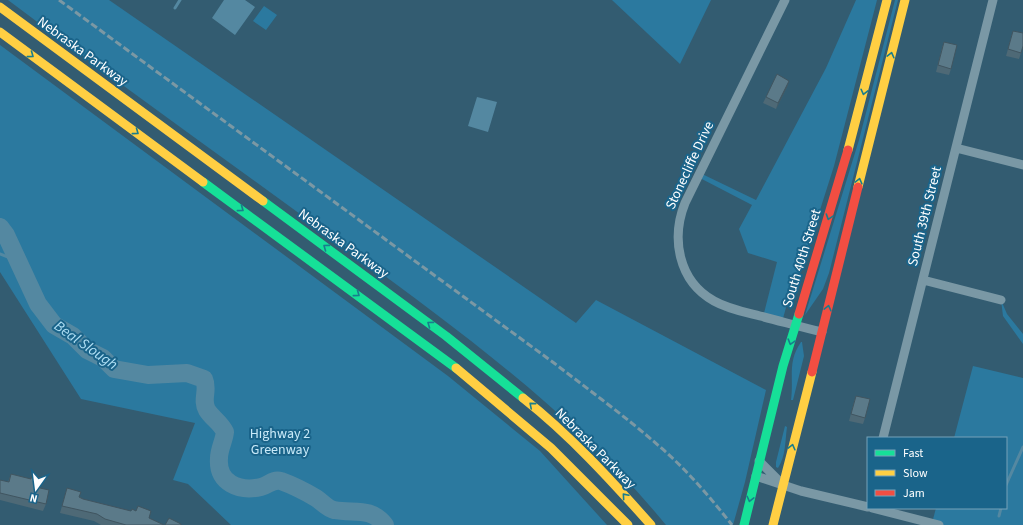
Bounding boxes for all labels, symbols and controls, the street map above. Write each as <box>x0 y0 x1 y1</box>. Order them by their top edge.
street label: Nebraska Parkway <box>33 12 132 92</box>
one-way arrow <box>27 50 34 57</box>
one-way arrow <box>886 52 894 58</box>
one-way arrow <box>860 88 869 95</box>
street label: Stonecliffe Drive <box>661 118 719 213</box>
one-way arrow <box>132 127 139 134</box>
street label: South 39th Street <box>903 164 947 268</box>
one-way arrow <box>854 178 863 185</box>
one-way arrow <box>237 204 244 211</box>
street label: Nebraska Parkway <box>294 204 393 284</box>
street label: South 40th Street <box>777 206 827 310</box>
one-way arrow <box>825 214 834 221</box>
one-way arrow <box>323 245 330 252</box>
one-way arrow <box>353 289 360 296</box>
one-way arrow <box>823 304 831 311</box>
water label: Beal Slough <box>50 316 122 375</box>
one-way arrow <box>428 322 435 329</box>
one-way arrow <box>787 338 795 345</box>
one-way arrow <box>529 403 536 410</box>
street label: Nebraska Parkway <box>550 404 641 494</box>
park label: Highway 2 Greenway <box>250 424 310 460</box>
legend <box>867 437 1007 509</box>
one-way arrow <box>788 444 796 450</box>
text: Fast <box>903 445 923 462</box>
text: Slow <box>903 465 928 482</box>
north arrow <box>16 469 56 509</box>
text: Jam <box>903 485 925 502</box>
text: N <box>28 490 39 506</box>
one-way arrow <box>623 493 630 500</box>
one-way arrow <box>746 495 755 502</box>

